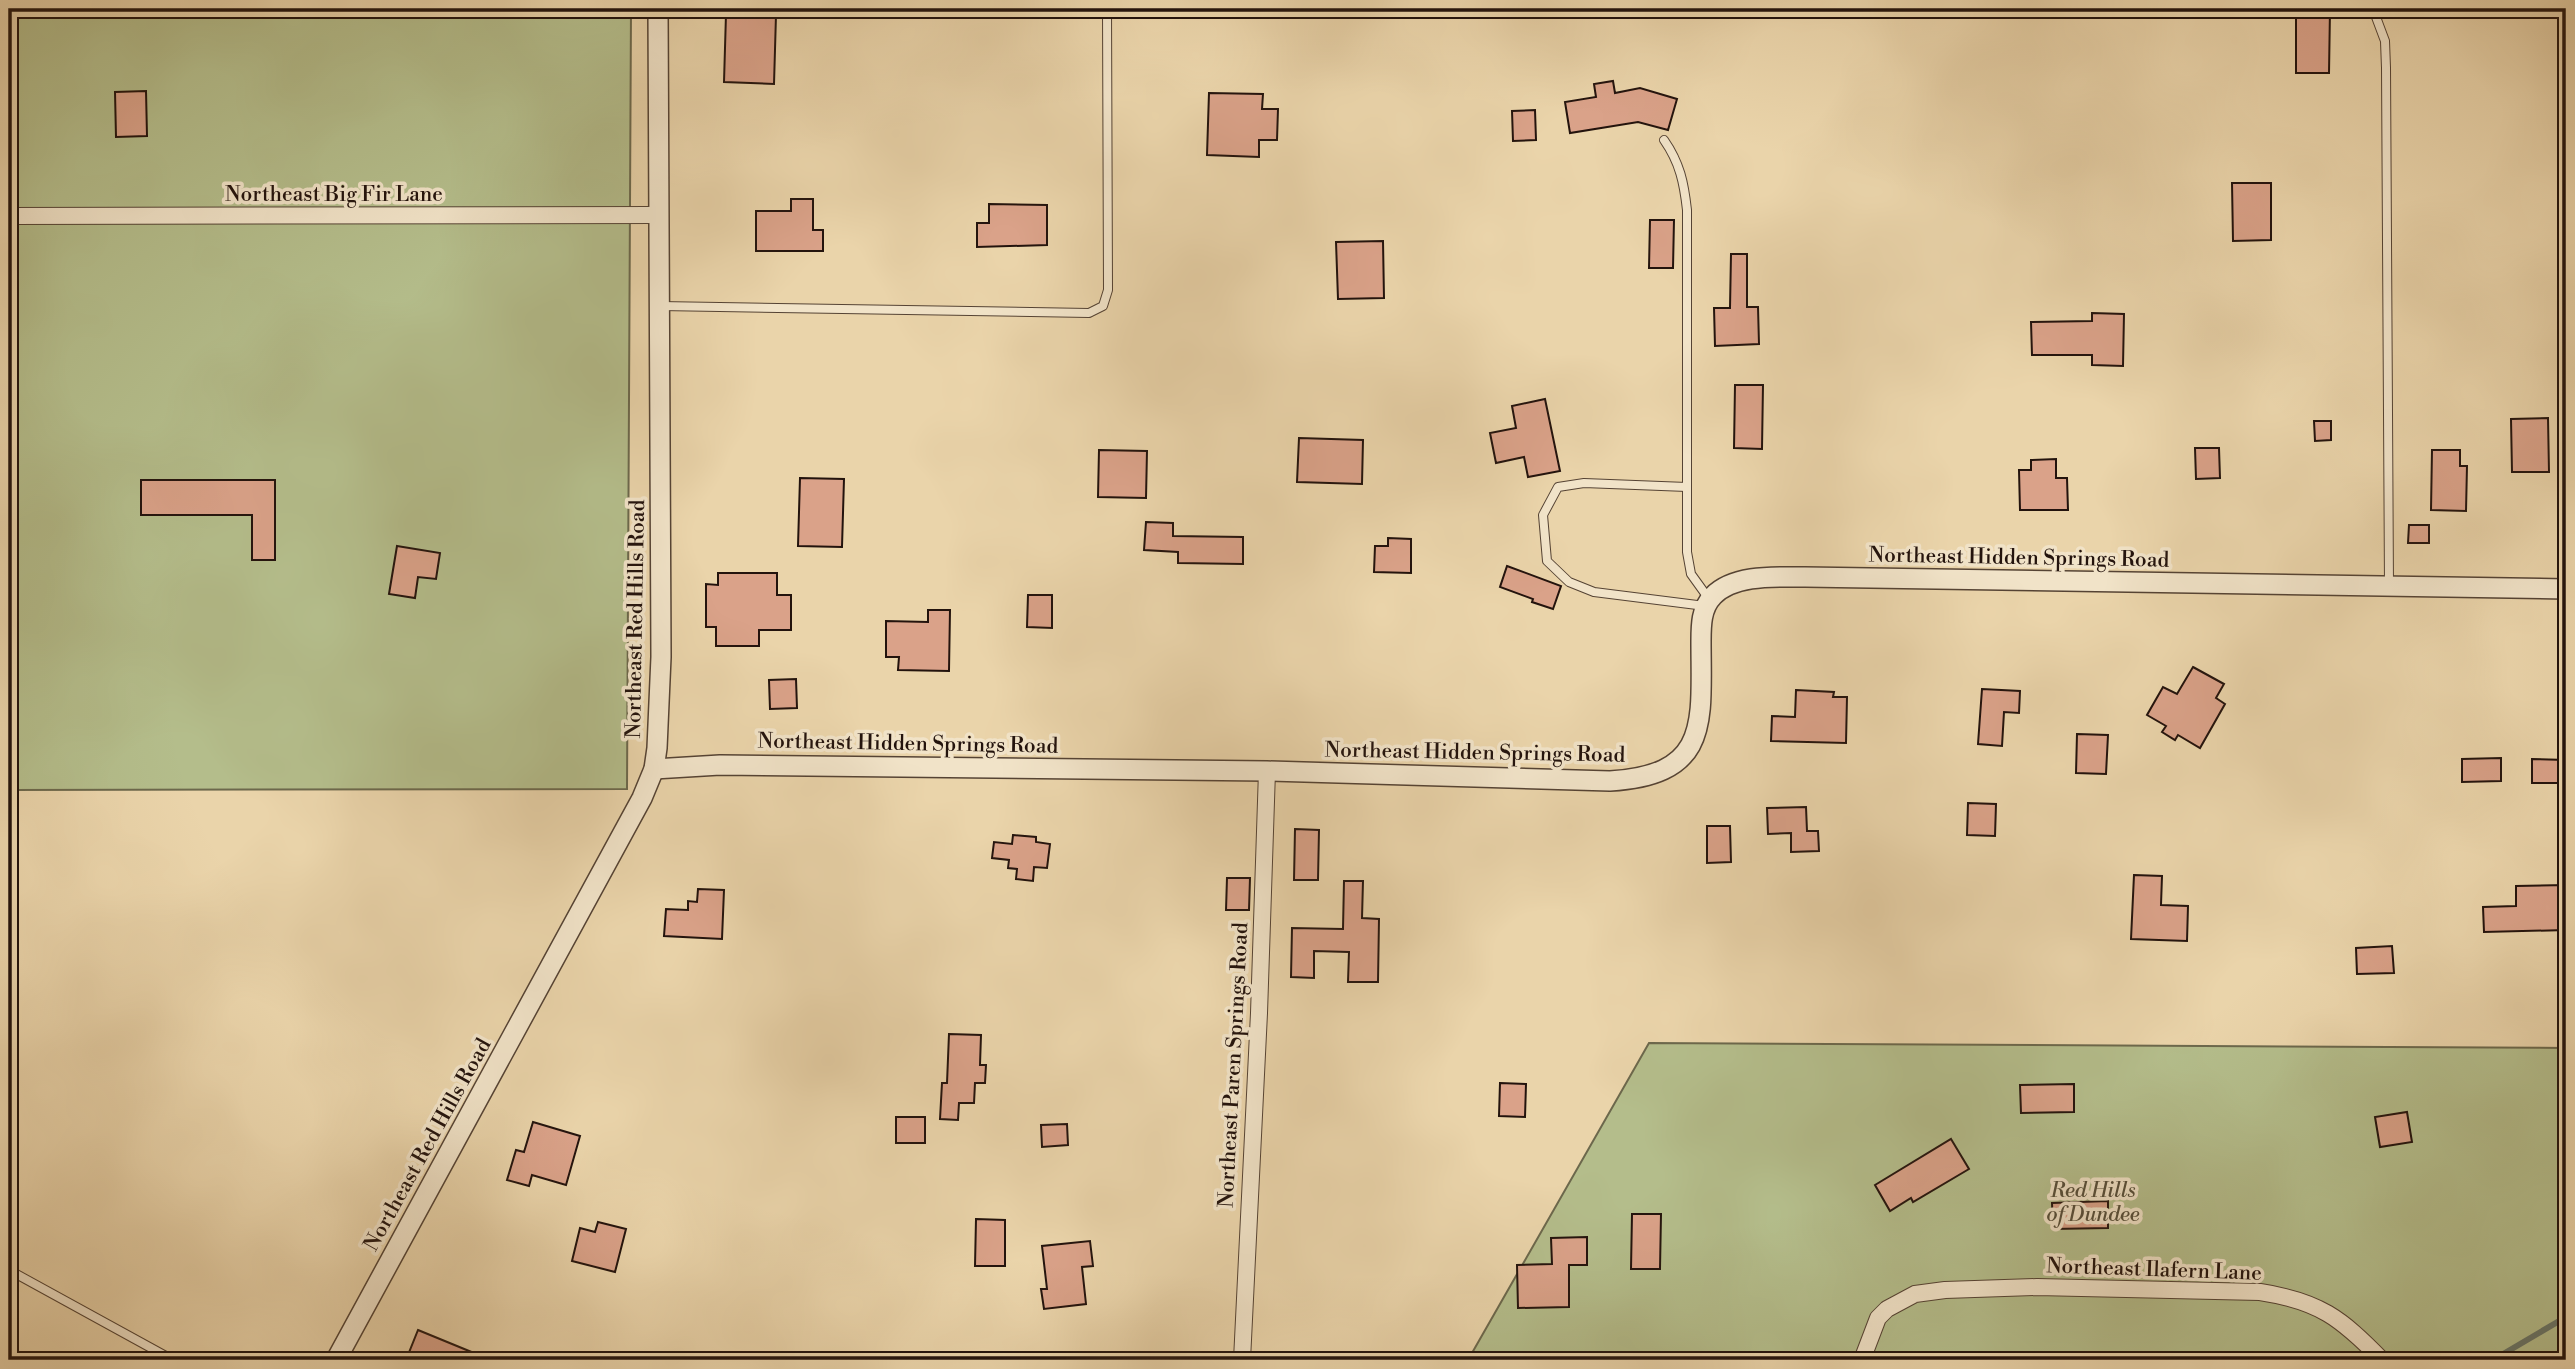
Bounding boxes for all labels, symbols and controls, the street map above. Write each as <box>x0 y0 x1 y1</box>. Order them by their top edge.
street label: Northeast Big Fir Lane <box>225 182 443 208</box>
street label: Northeast Red Hills Road <box>621 499 651 739</box>
street label: Northeast Hidden Springs Road <box>1868 542 2170 574</box>
street label: Northeast Hidden Springs Road <box>757 728 1059 760</box>
street label: Northeast Hidden Springs Road <box>1324 737 1626 769</box>
street label: Northeast Paren Springs Road <box>1214 922 1254 1208</box>
street label: Northeast Red Hills Road <box>359 1034 497 1256</box>
park label: Red Hills of Dundee <box>2046 1178 2140 1228</box>
street label: Northeast Ilafern Lane <box>2046 1253 2262 1287</box>

